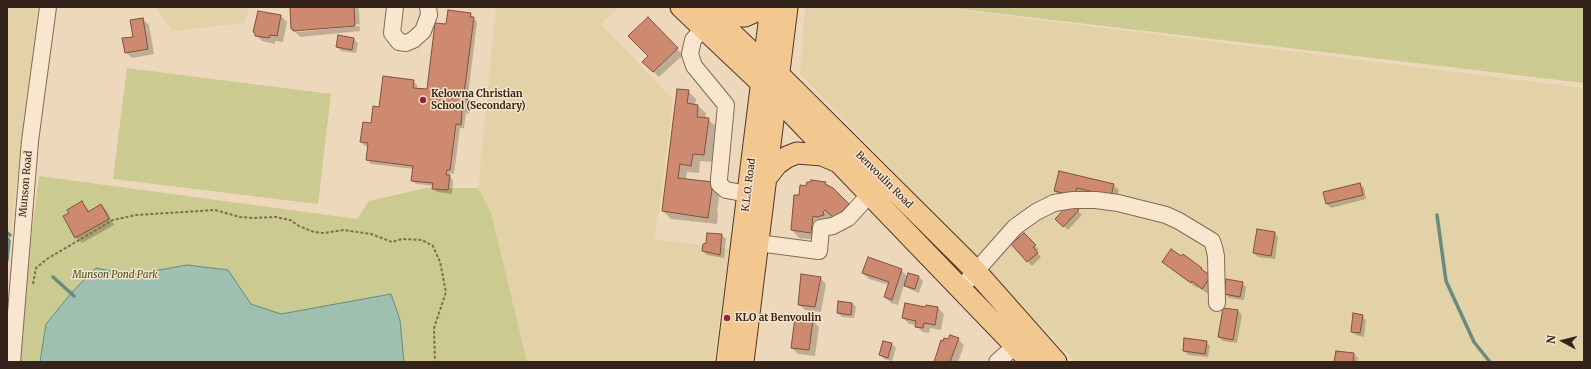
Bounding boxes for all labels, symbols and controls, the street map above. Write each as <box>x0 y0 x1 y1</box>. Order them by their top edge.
place label: Kelowna Christian School (Secondary) <box>431 88 526 112</box>
marker: Kelowna Christian School (Secondary) <box>418 95 428 105</box>
street label: Benvoulin Road <box>853 149 915 211</box>
street label: Munson Road <box>17 150 35 218</box>
street label: K.L.O. Road <box>740 158 758 212</box>
park label: Munson Pond Park <box>72 269 158 281</box>
place label: KLO at Benvoulin <box>735 312 821 324</box>
marker: KLO at Benvoulin <box>722 313 732 323</box>
north arrow <box>1543 321 1583 361</box>
text: N <box>1544 334 1559 345</box>

